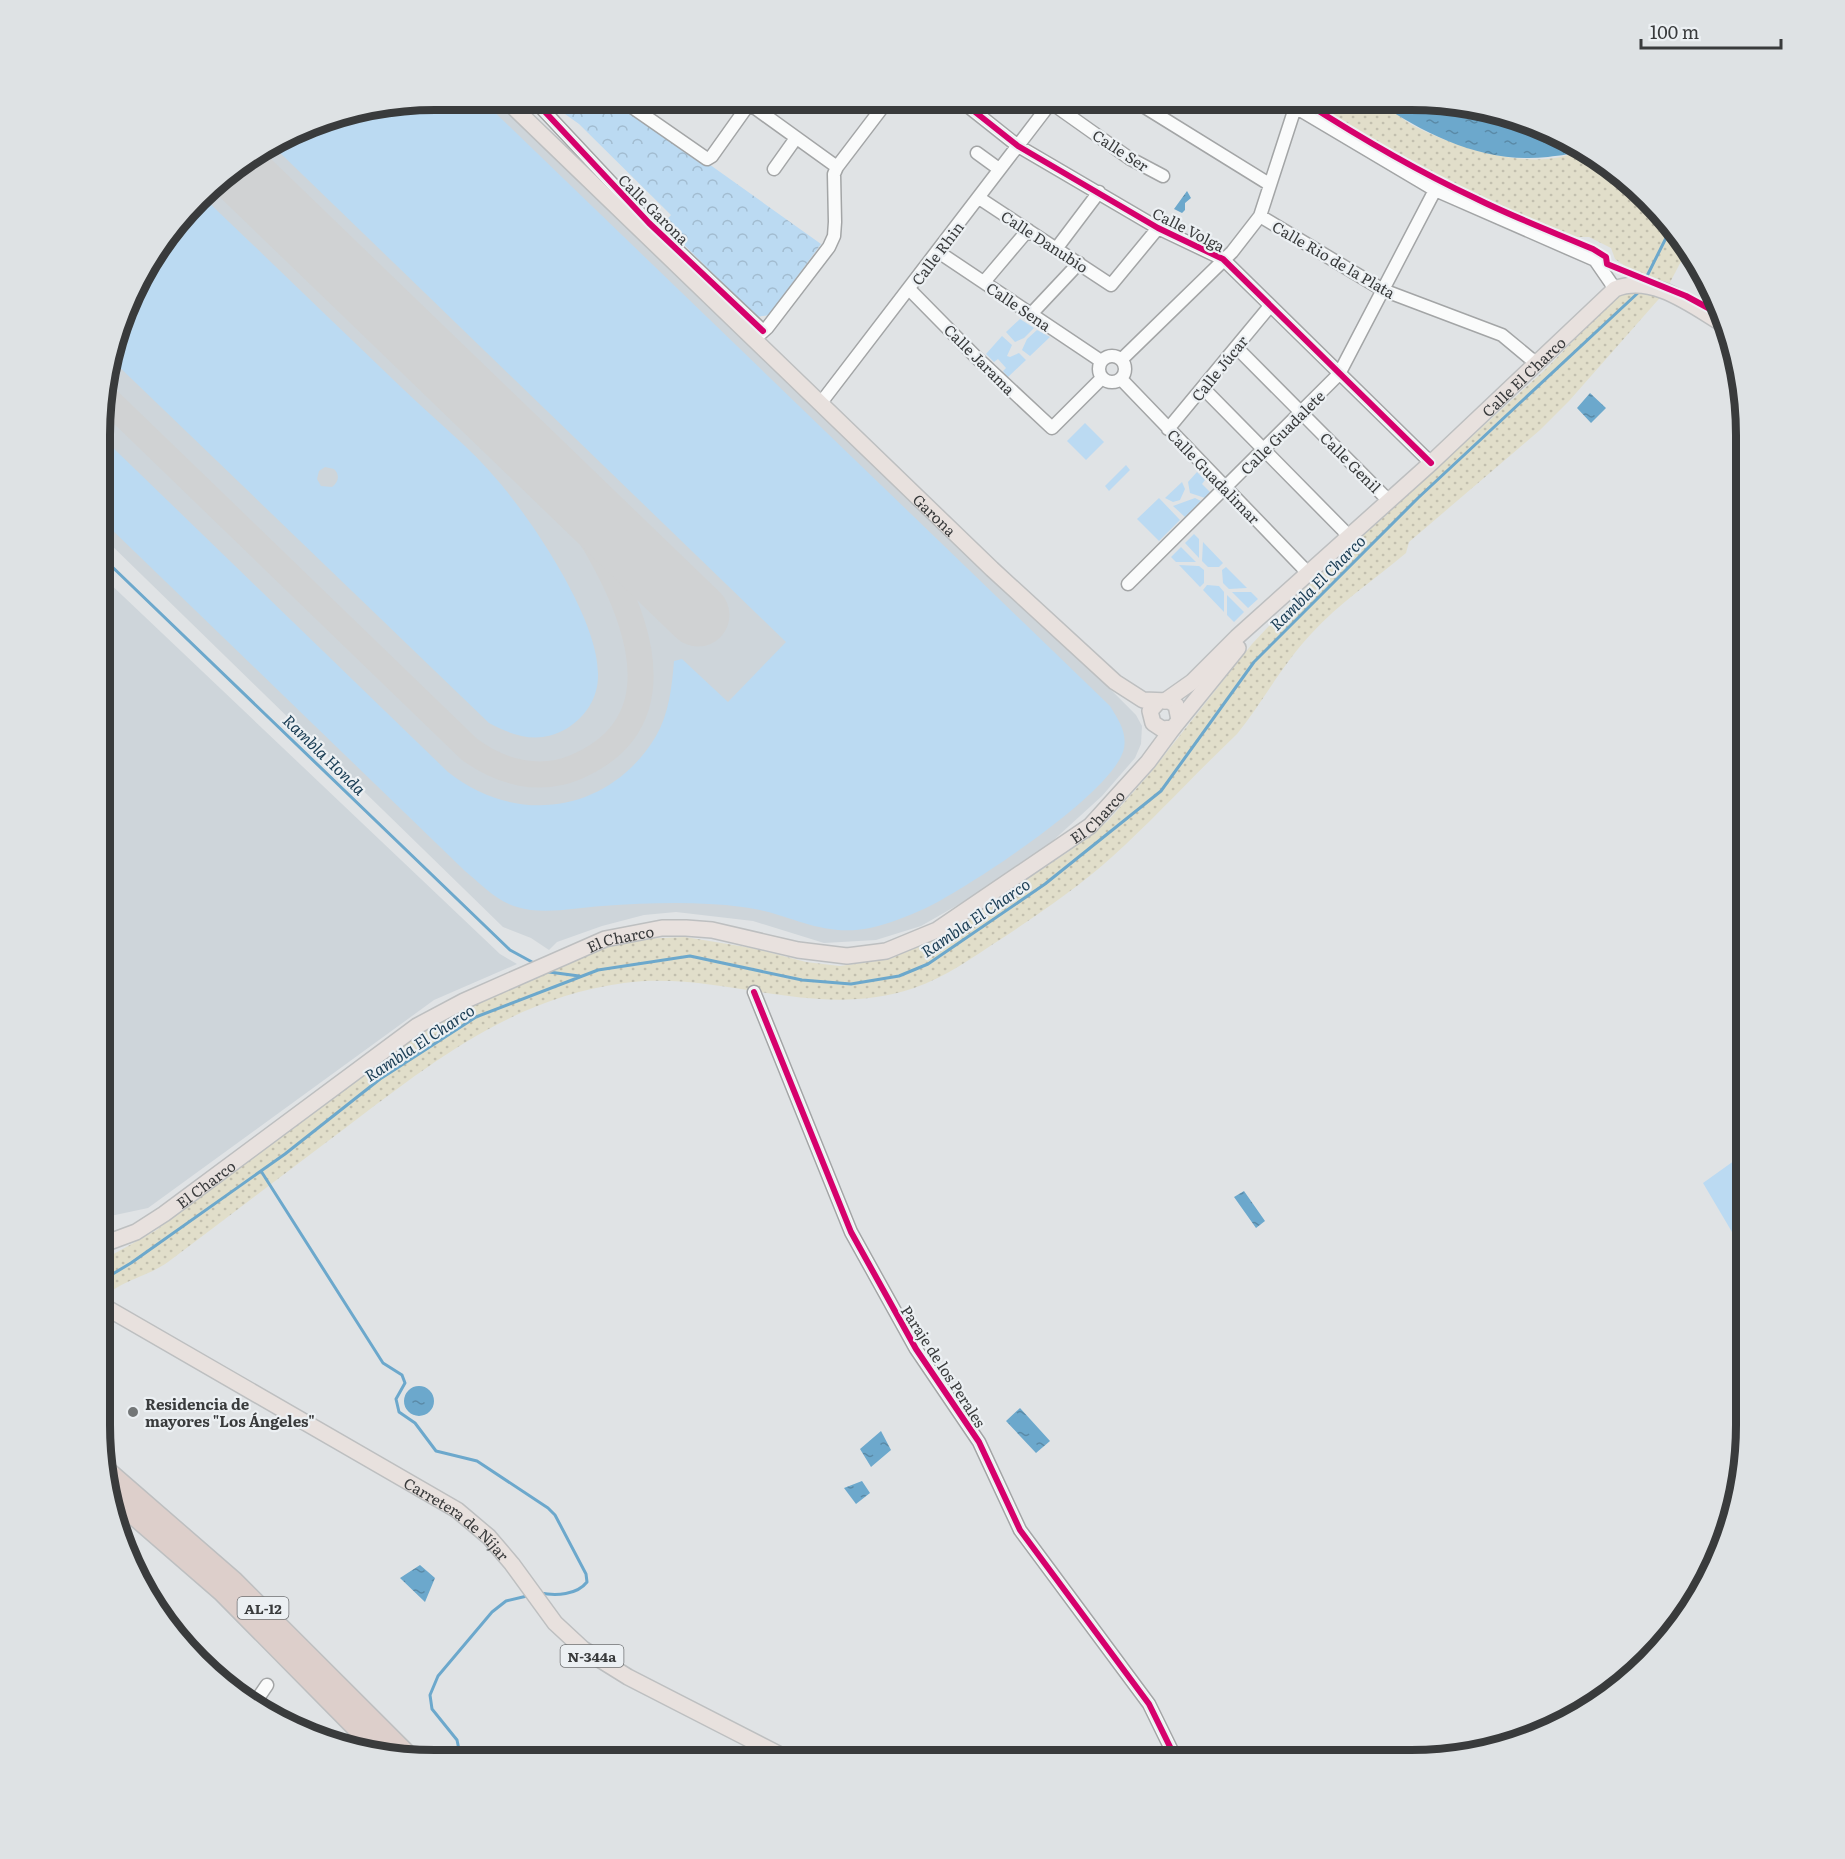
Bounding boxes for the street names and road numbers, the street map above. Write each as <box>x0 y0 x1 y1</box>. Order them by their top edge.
street label: Calle Ser <box>1088 123 1154 177</box>
street label: Calle Garona <box>613 168 695 250</box>
street label: Calle Volga <box>1149 201 1230 257</box>
street label: Calle Danubio <box>997 204 1093 278</box>
street label: Calle Rio de la Plata <box>1268 214 1400 304</box>
street label: Calle Rhin <box>905 216 969 290</box>
street label: Calle Sena <box>982 276 1057 337</box>
street label: Calle Jarama <box>939 318 1021 400</box>
street label: Calle Júcar <box>1185 330 1253 406</box>
street label: Calle El Charco <box>1476 330 1570 421</box>
street label: Calle Guadalete <box>1234 384 1330 480</box>
street label: Calle Guadalimar <box>1162 423 1266 529</box>
street label: Calle Genil <box>1315 426 1387 498</box>
street label: Garona <box>908 488 963 542</box>
street label: El Charco <box>1065 784 1130 848</box>
street label: El Charco <box>582 918 656 957</box>
street label: El Charco <box>171 1153 240 1213</box>
street label: Paraje de los Perales <box>896 1300 992 1432</box>
street label: Carretera de Níjar <box>400 1470 515 1565</box>
road number: AL-12 <box>238 1597 288 1619</box>
road number: N-344a <box>560 1645 624 1667</box>

